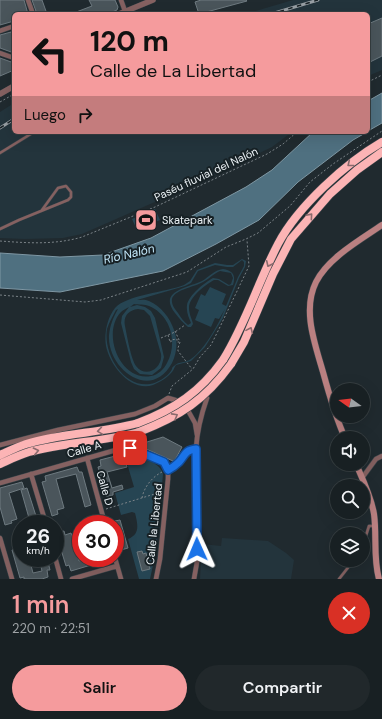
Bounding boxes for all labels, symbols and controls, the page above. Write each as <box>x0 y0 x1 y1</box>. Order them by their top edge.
text: 120 m <box>90 23 169 60</box>
icon: left <box>24 28 76 80</box>
text: Calle de La Libertad <box>90 59 256 83</box>
icon: right <box>74 104 96 126</box>
text: Luego <box>24 105 66 125</box>
street label: Paséu fluvial del Nalón <box>152 144 260 204</box>
one-way arrow <box>348 160 355 167</box>
sports icon: Skatepark <box>133 207 159 233</box>
place label: Skatepark <box>162 213 213 227</box>
one-way arrow <box>306 214 313 221</box>
water label: Río Nalón <box>102 240 156 268</box>
one-way arrow <box>266 259 274 267</box>
one-way arrow <box>245 327 253 334</box>
north arrow <box>330 383 370 423</box>
map controls <box>330 383 370 567</box>
one-way arrow <box>170 413 178 421</box>
one-way arrow <box>97 427 104 435</box>
pin <box>113 431 147 465</box>
button: sound <box>330 431 370 471</box>
street label: Calle A <box>65 437 103 461</box>
icon: arrive <box>119 437 141 459</box>
one-way arrow <box>33 447 40 455</box>
street label: Calle D <box>93 469 117 507</box>
button: search <box>330 479 370 519</box>
street label: Calle la Libertad <box>143 482 165 566</box>
speed limit sign: 30 <box>72 515 124 567</box>
text: 26 <box>26 523 50 549</box>
button: layers <box>330 527 370 567</box>
position arrow <box>176 528 218 570</box>
text: km/h <box>26 544 50 557</box>
text: 1 min <box>12 589 69 620</box>
button: close <box>328 592 370 634</box>
text: 220 m · 22:51 <box>12 620 90 637</box>
button: Salir <box>12 665 187 711</box>
button: Compartir <box>195 665 370 711</box>

